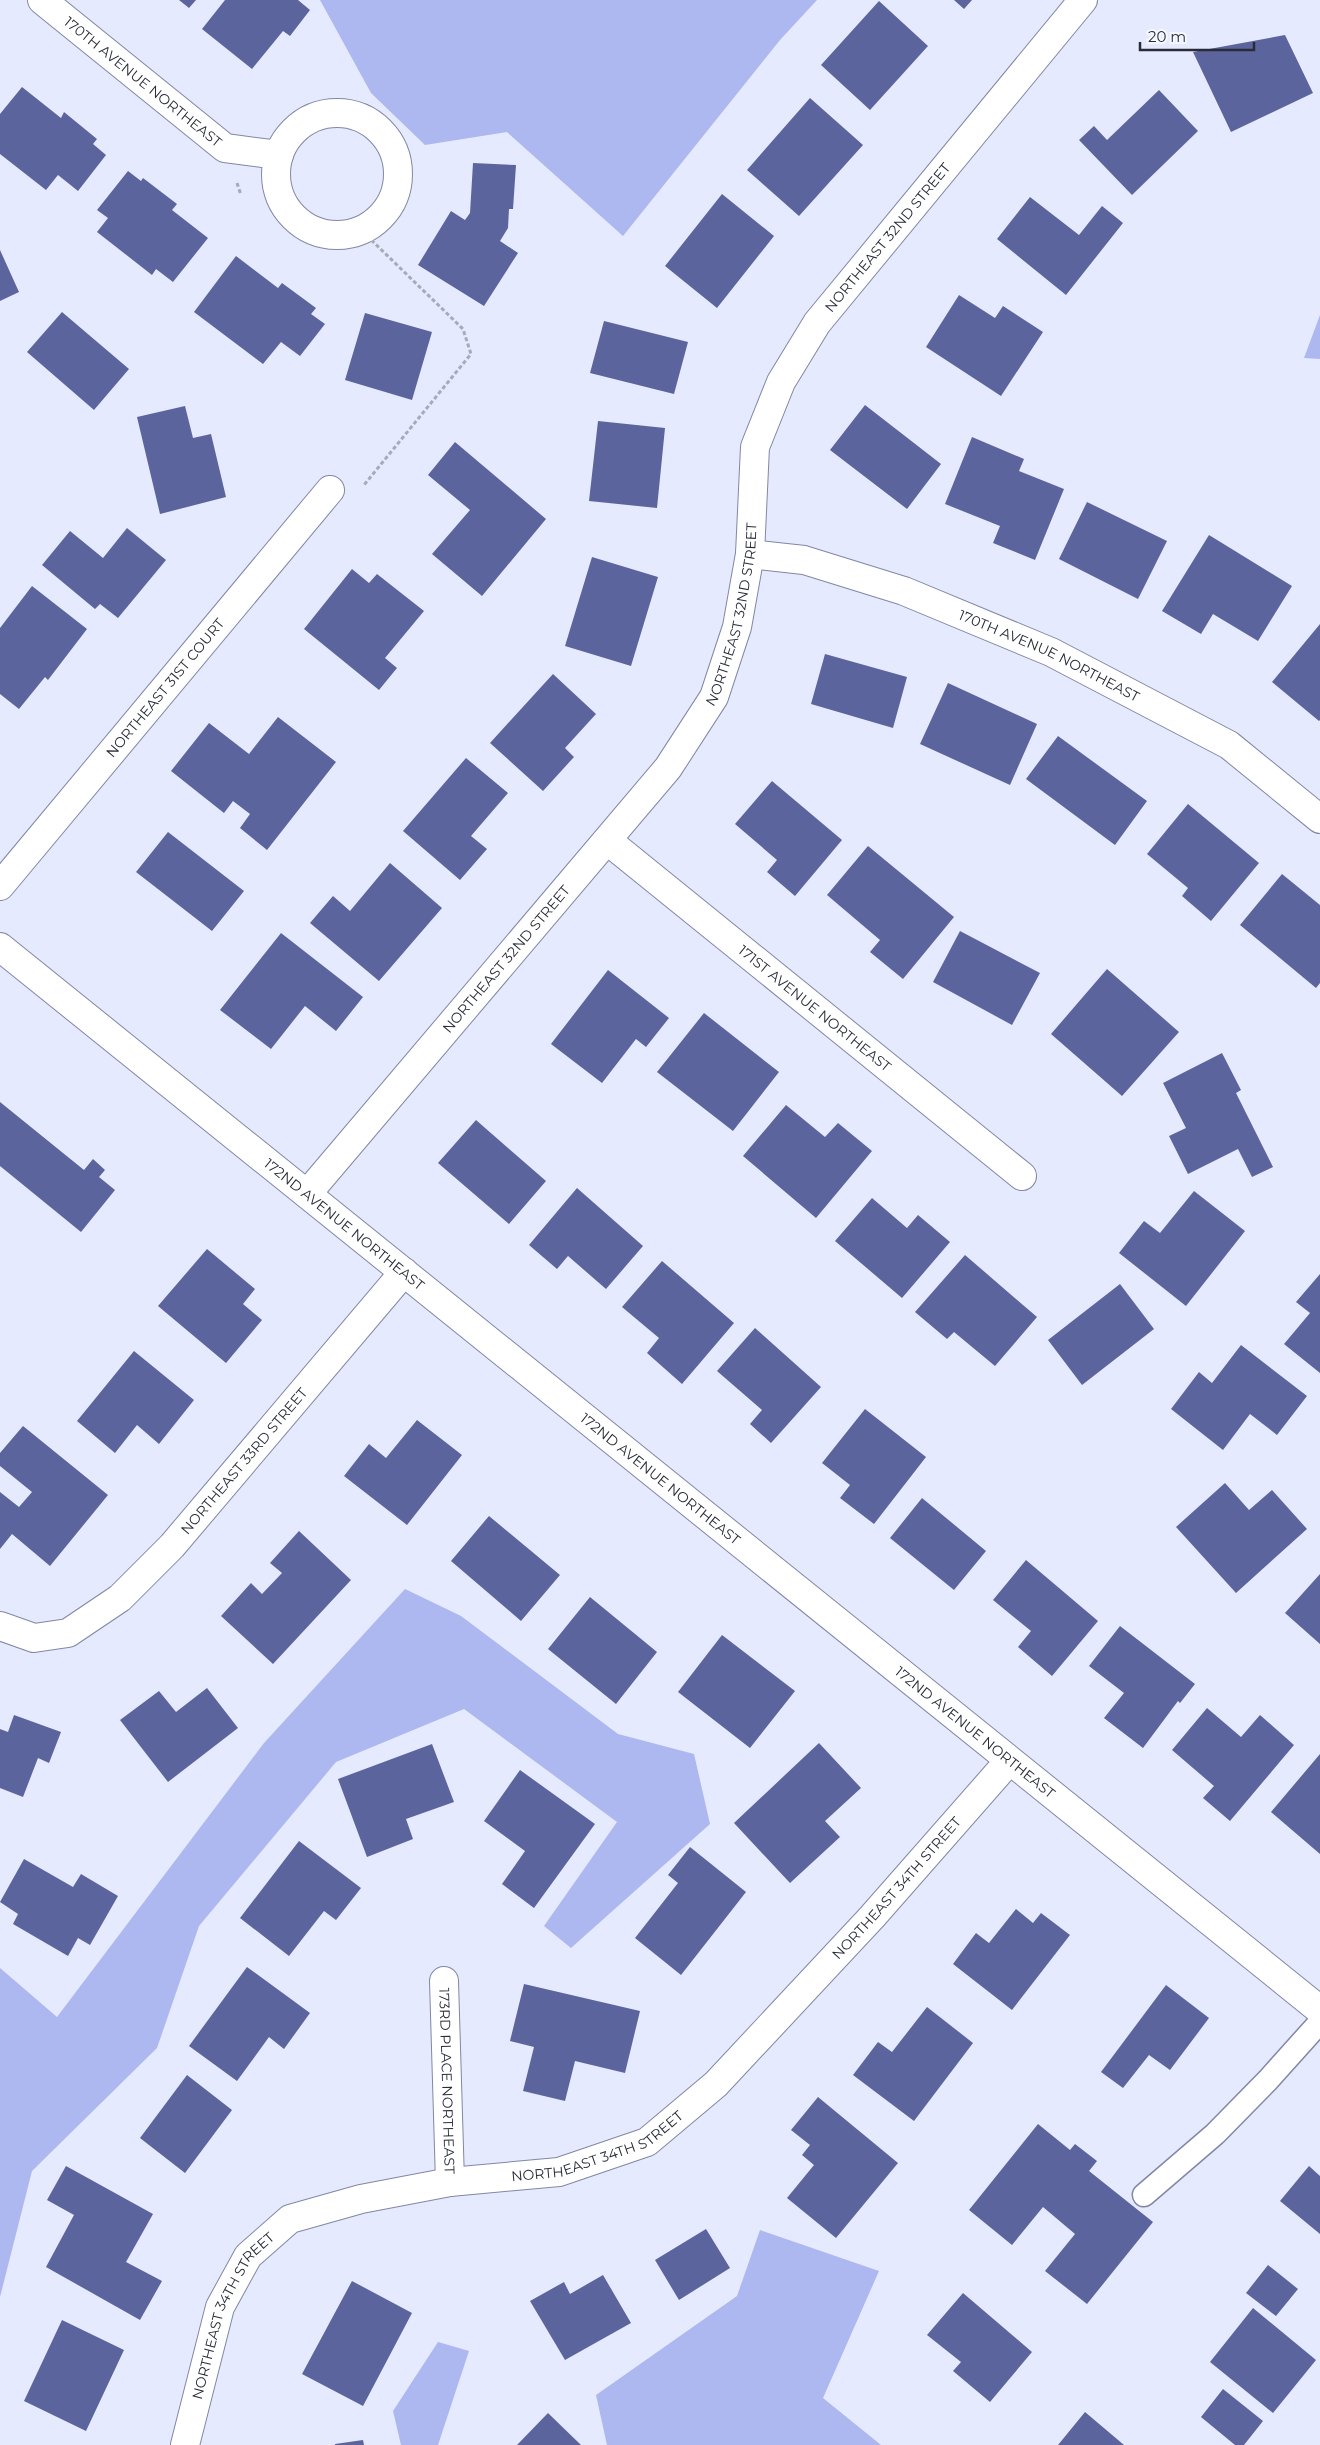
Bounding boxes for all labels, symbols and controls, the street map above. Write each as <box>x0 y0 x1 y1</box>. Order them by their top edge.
street label: 170TH AVENUE NORTHEAST <box>61 13 226 151</box>
scale bar <box>1140 20 1254 52</box>
text: 20 m <box>1148 27 1186 46</box>
street label: NORTHEAST 32ND STREET <box>821 159 954 316</box>
street label: NORTHEAST 32ND STREET <box>702 522 760 709</box>
street label: 170TH AVENUE NORTHEAST <box>956 606 1143 706</box>
street label: NORTHEAST 31ST COURT <box>102 615 228 761</box>
street label: NORTHEAST 32ND STREET <box>438 881 574 1037</box>
street label: 171ST AVENUE NORTHEAST <box>735 941 895 1075</box>
street label: 172ND AVENUE NORTHEAST <box>261 1154 428 1294</box>
street label: NORTHEAST 33RD STREET <box>177 1384 311 1538</box>
street label: 172ND AVENUE NORTHEAST <box>577 1409 744 1549</box>
street label: 172ND AVENUE NORTHEAST <box>891 1662 1059 1802</box>
street label: NORTHEAST 34TH STREET <box>828 1813 965 1963</box>
street label: 173RD PLACE NORTHEAST <box>435 1988 459 2174</box>
street label: NORTHEAST 34TH STREET <box>510 2107 687 2185</box>
street label: NORTHEAST 34TH STREET <box>188 2228 278 2401</box>

